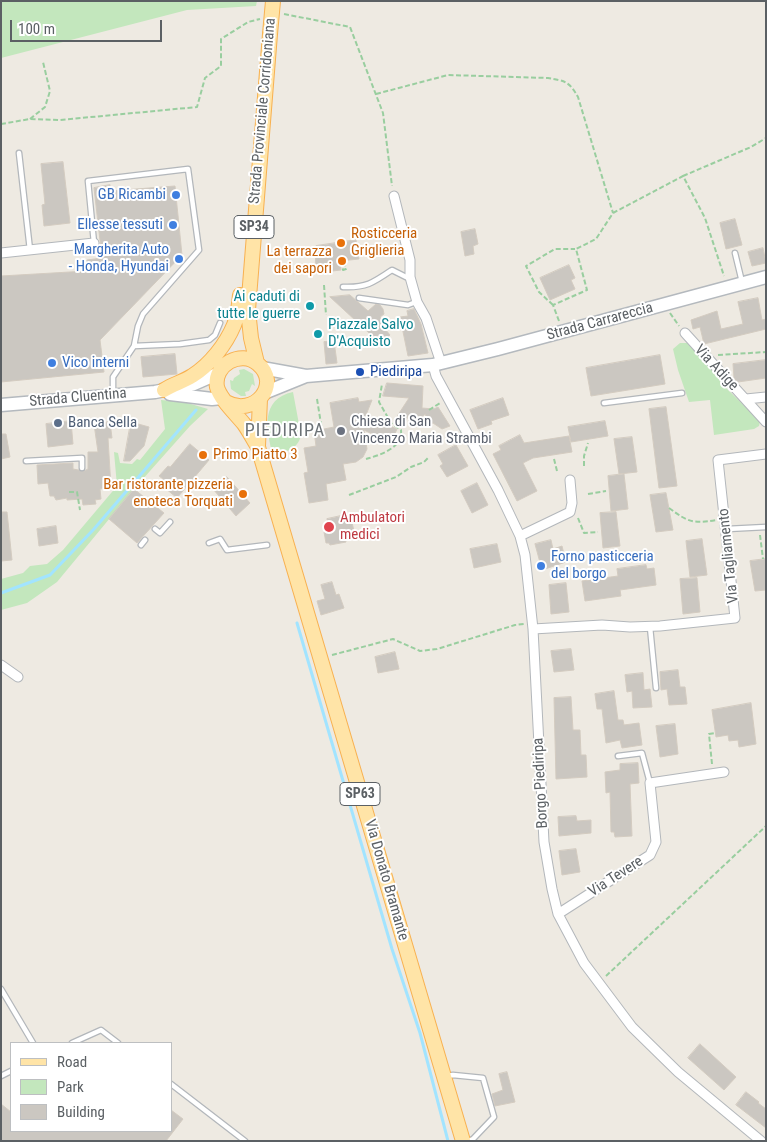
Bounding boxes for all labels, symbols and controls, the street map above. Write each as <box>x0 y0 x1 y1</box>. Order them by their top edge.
scale bar <box>12 10 165 42</box>
street label: Strada Provinciale Corridoniana <box>246 17 280 205</box>
text: 100 m <box>18 20 55 38</box>
place label: GB Ricambi <box>98 186 166 204</box>
marker: GB Ricambi <box>170 189 182 201</box>
place label: Ellesse tessuti <box>77 216 163 234</box>
road number: SP34 <box>234 216 274 238</box>
marker: Ellesse tessuti <box>167 219 179 231</box>
place label: Rosticceria Griglieria <box>351 225 417 260</box>
marker: Rosticceria Griglieria <box>335 237 347 249</box>
place label: Margherita Auto - Honda, Hyundai <box>69 241 169 276</box>
place label: La terrazza dei sapori <box>266 243 332 278</box>
marker: Margherita Auto - Honda, Hyundai <box>173 253 185 265</box>
marker: La terrazza dei sapori <box>336 255 348 267</box>
place label: Ai caduti di tutte le guerre <box>217 288 300 323</box>
street label: Strada Carrareccia <box>545 299 655 345</box>
marker: Ai caduti di tutte le guerre <box>304 300 316 312</box>
place label: Piazzale Salvo D'Acquisto <box>328 316 413 351</box>
marker: Piazzale Salvo D'Acquisto <box>312 328 324 340</box>
street label: Via Adige <box>690 341 742 395</box>
place label: Vico interni <box>62 354 129 372</box>
marker: Vico interni <box>46 357 58 369</box>
place label: Piediripa <box>370 363 422 381</box>
marker: Piediripa <box>354 366 366 378</box>
street label: Strada Cluentina <box>29 385 127 411</box>
place label: Chiesa di San Vincenzo Maria Strambi <box>351 413 492 448</box>
place label: Banca Sella <box>68 414 137 432</box>
marker: Banca Sella <box>52 417 64 429</box>
district label: PIEDIRIPA <box>244 420 326 442</box>
marker: Chiesa di San Vincenzo Maria Strambi <box>335 425 347 437</box>
place label: Primo Piatto 3 <box>213 446 298 464</box>
marker: Primo Piatto 3 <box>197 449 209 461</box>
place label: Bar ristorante pizzeria enoteca Torquati <box>103 476 233 511</box>
marker: Bar ristorante pizzeria enoteca Torquati <box>237 488 249 500</box>
street label: Via Tagliamento <box>715 508 743 604</box>
place label: Ambulatori medici <box>340 509 405 544</box>
marker: Ambulatori medici <box>322 520 336 534</box>
place label: Forno pasticceria del borgo <box>551 548 654 583</box>
marker: Forno pasticceria del borgo <box>535 560 547 572</box>
street label: Borgo Piediripa <box>530 737 552 829</box>
road number: SP63 <box>340 782 380 806</box>
street label: Via Donato Bramante <box>360 817 412 943</box>
street label: Via Tevere <box>585 853 647 901</box>
legend <box>10 1042 172 1132</box>
text: Road <box>57 1053 87 1071</box>
text: Park <box>57 1078 84 1096</box>
text: Building <box>57 1103 105 1121</box>

